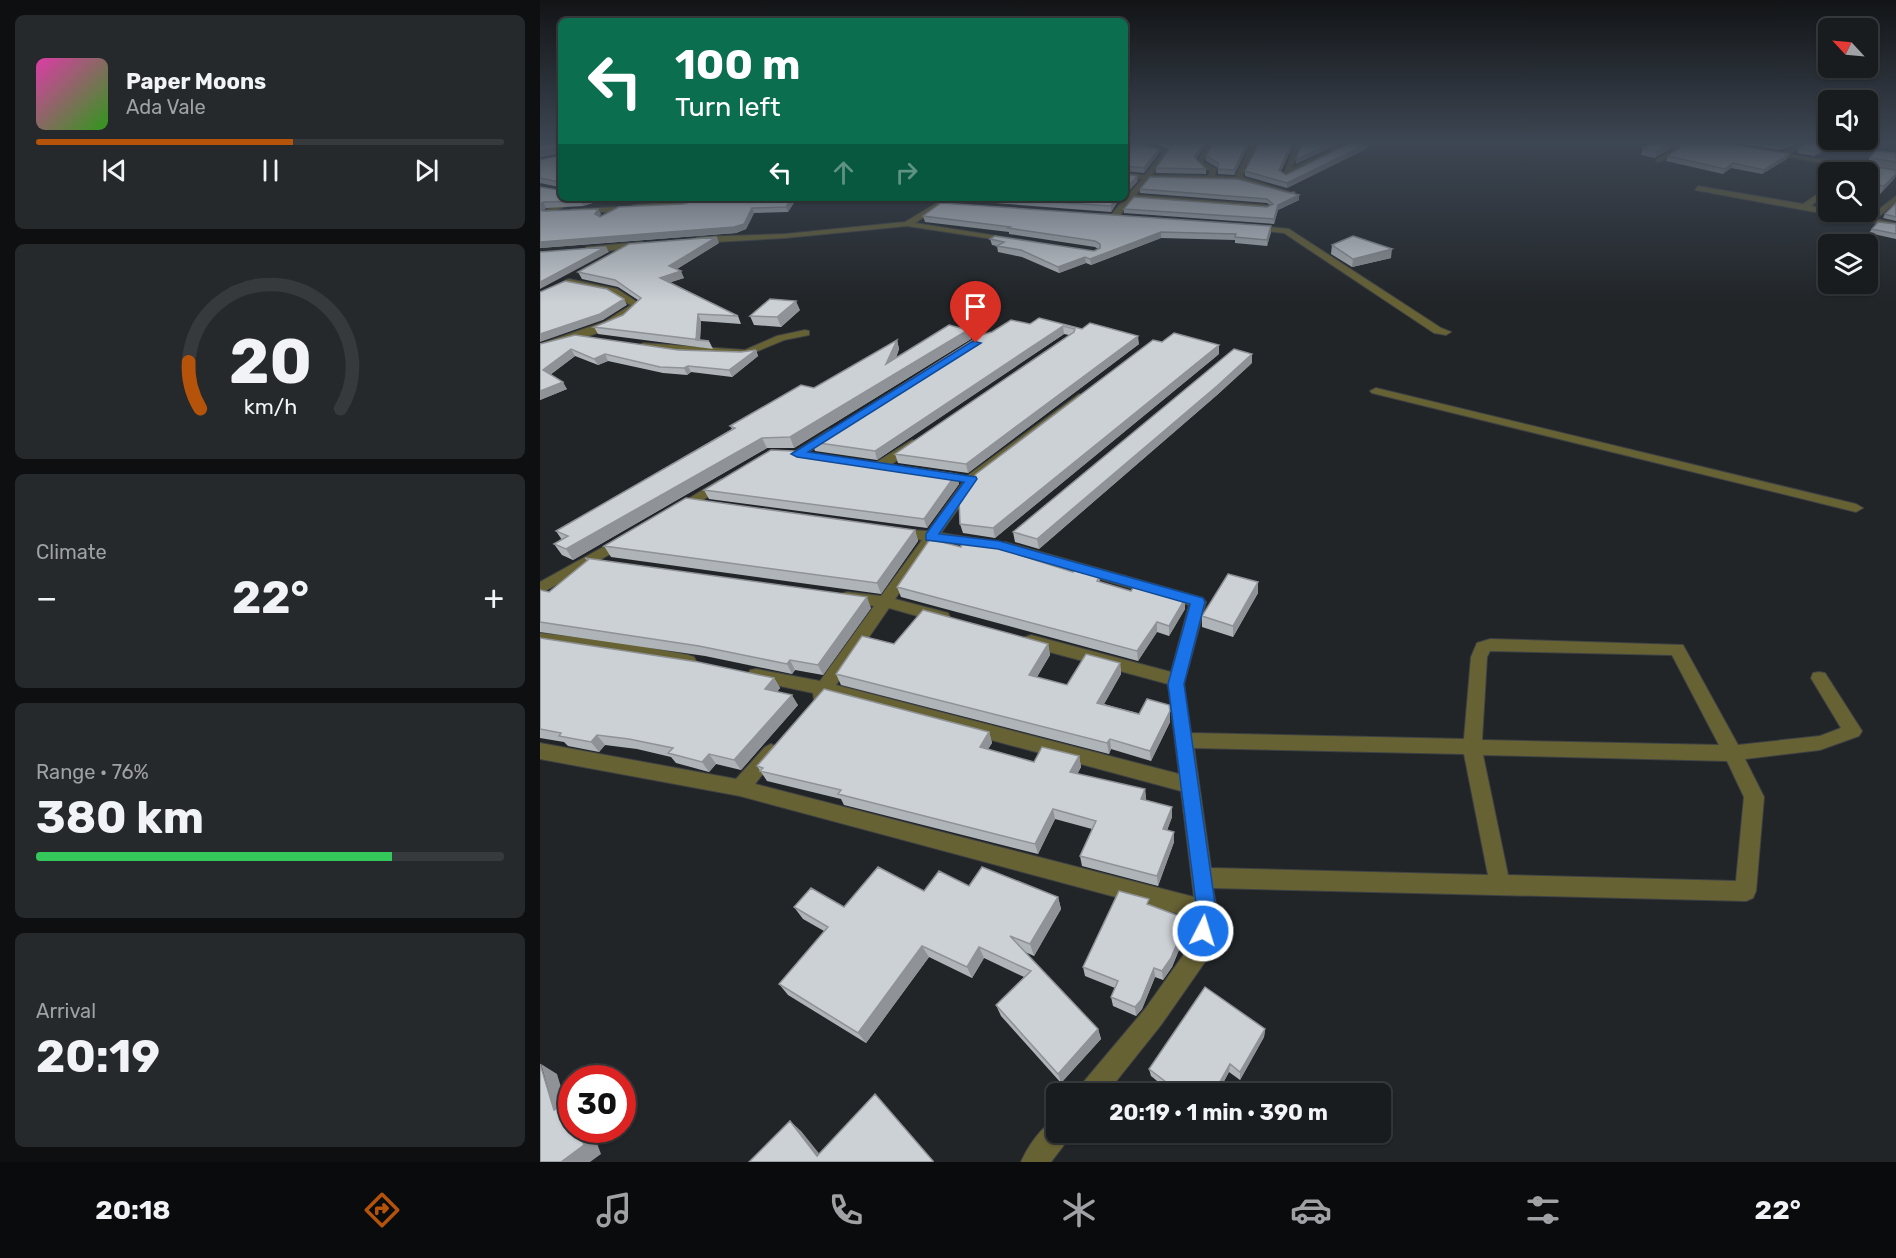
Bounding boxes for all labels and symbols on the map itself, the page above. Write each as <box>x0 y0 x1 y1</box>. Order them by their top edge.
north arrow <box>1818 18 1878 78</box>
pin <box>950 281 1001 343</box>
position arrow <box>1171 899 1235 963</box>
speed limit sign: 30 <box>558 1065 636 1143</box>

